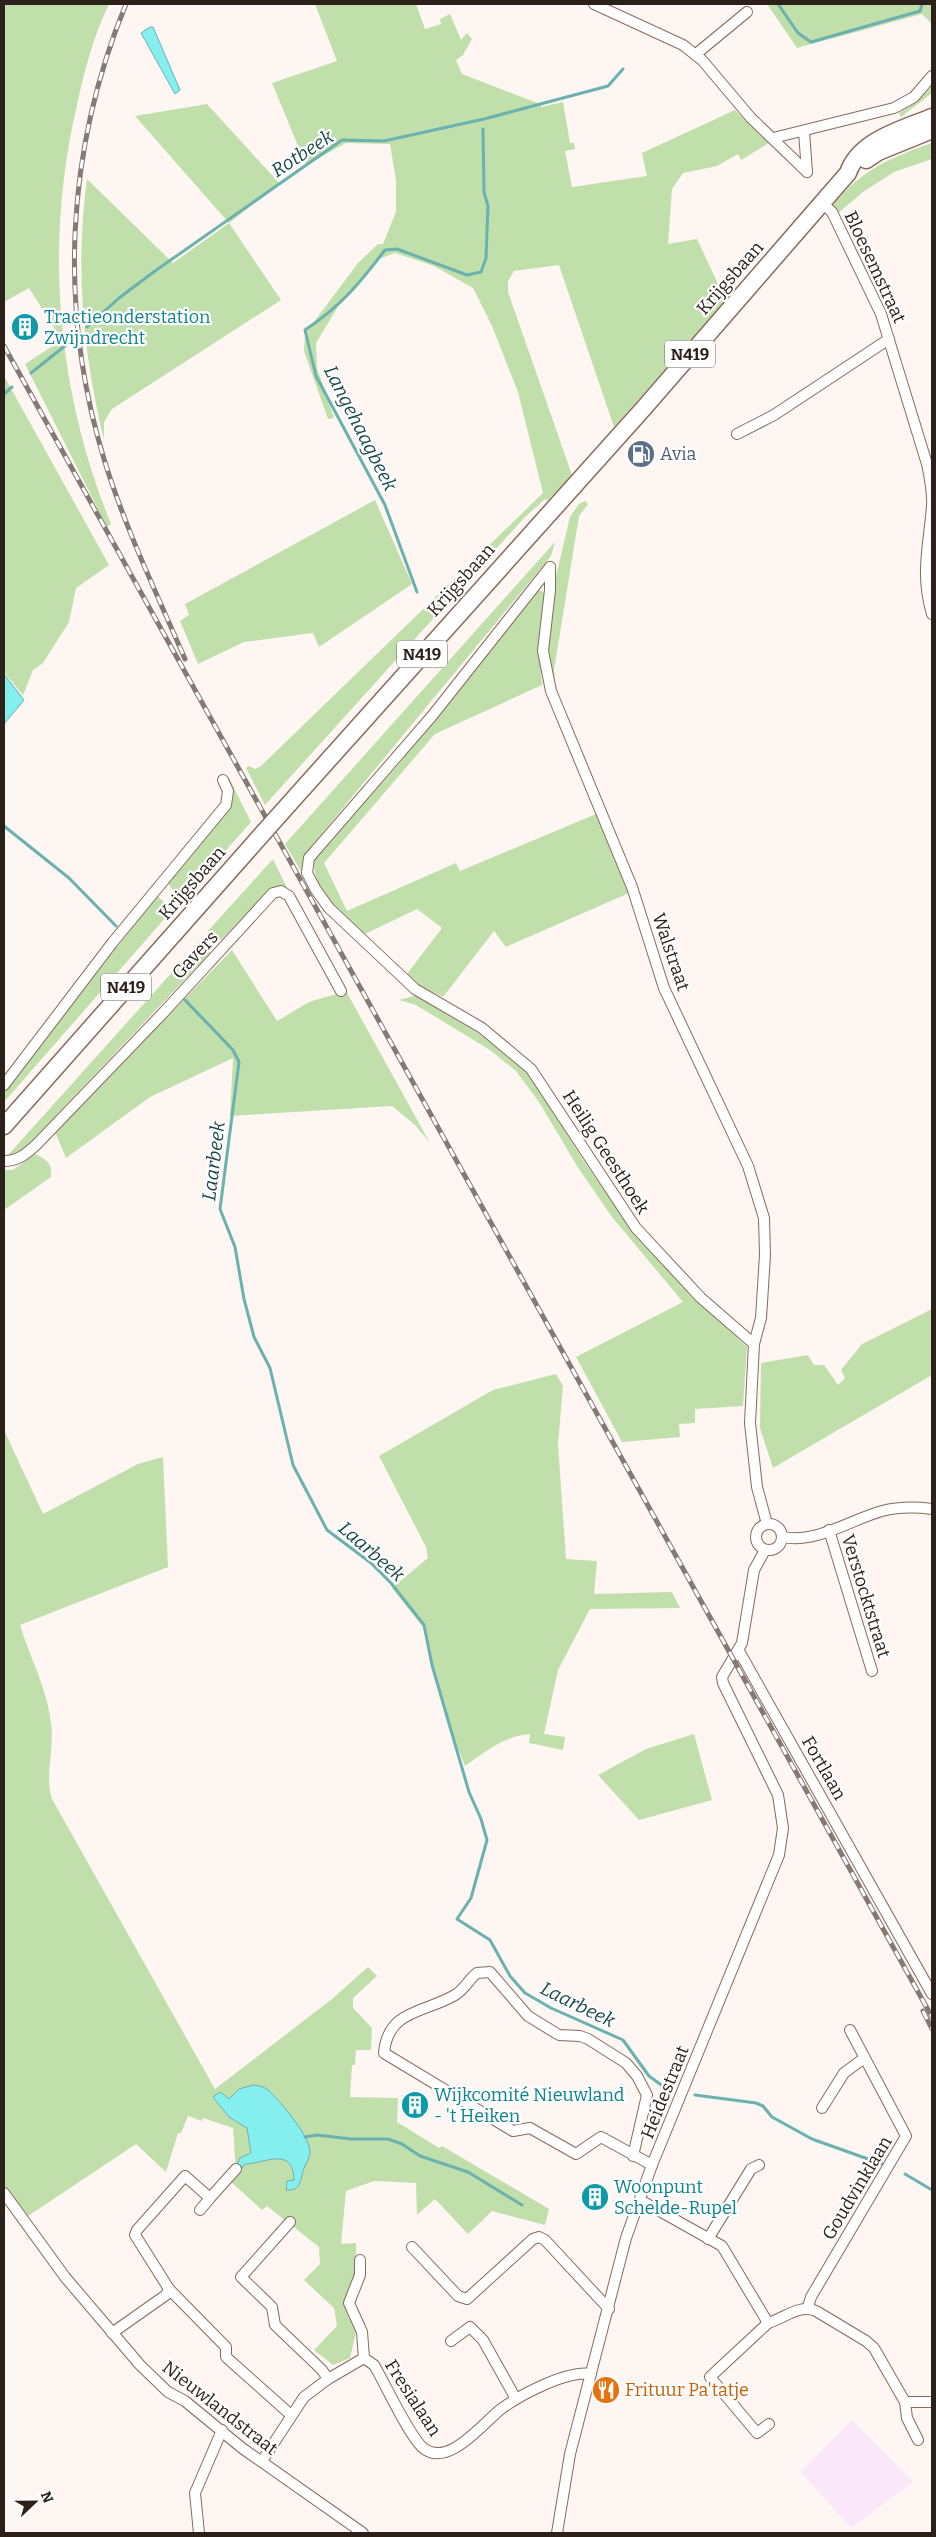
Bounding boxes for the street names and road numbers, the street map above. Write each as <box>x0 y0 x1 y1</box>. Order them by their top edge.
street label: Bloesemstraat <box>839 207 911 327</box>
street label: Krijgsbaan <box>692 236 768 319</box>
road number: N419 <box>665 340 715 368</box>
street label: Krijgsbaan <box>423 539 500 621</box>
road number: N419 <box>397 641 447 668</box>
street label: Krijgsbaan <box>154 841 230 924</box>
street label: Walstraat <box>647 910 695 994</box>
street label: Gavers <box>167 926 223 984</box>
road number: N419 <box>101 974 151 1000</box>
street label: Heilig Geesthoek <box>558 1086 655 1219</box>
street label: Verstocktstraat <box>837 1532 895 1661</box>
street label: Fortlaan <box>797 1732 851 1804</box>
street label: Heidestraat <box>636 2042 694 2142</box>
street label: Goudvinklaan <box>817 2132 897 2244</box>
street label: Nieuwlandstraat <box>158 2356 282 2460</box>
street label: Fresialaan <box>380 2356 446 2441</box>

